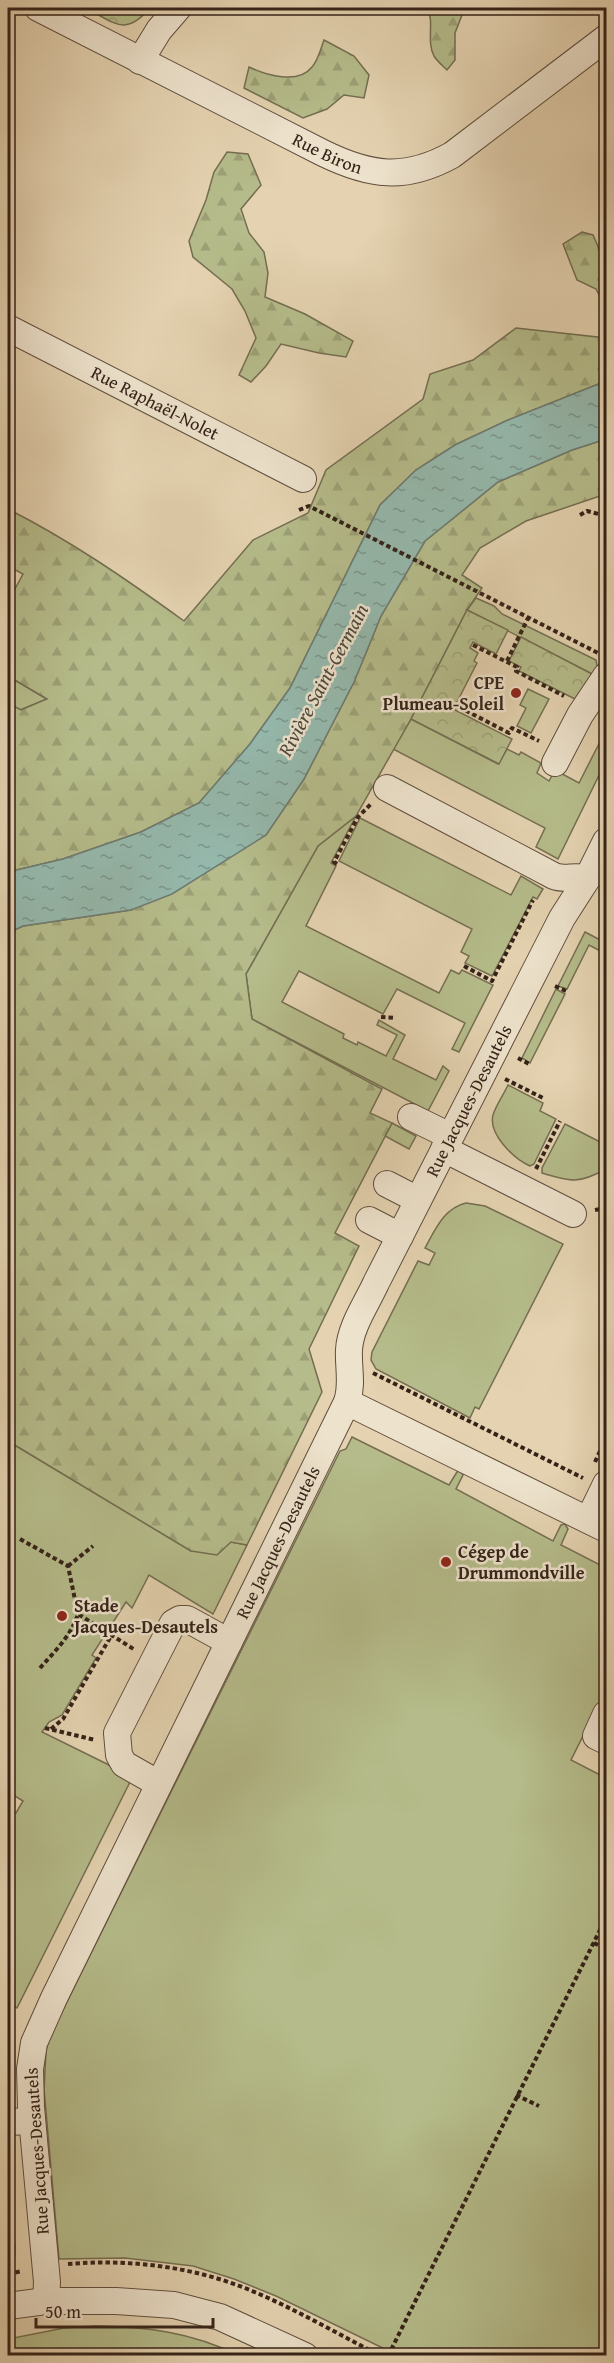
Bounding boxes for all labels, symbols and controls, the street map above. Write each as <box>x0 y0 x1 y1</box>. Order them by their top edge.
street label: Rue Biron <box>288 126 366 181</box>
street label: Rue Raphaël-Nolet <box>86 359 224 447</box>
water label: Rivière Saint-Germain <box>270 598 375 762</box>
place label: CPE Plumeau-Soleil <box>383 669 504 717</box>
marker: CPE Plumeau-Soleil <box>509 686 523 700</box>
street label: Rue Jacques-Desautels <box>418 1020 518 1181</box>
street label: Rue Jacques-Desautels <box>228 1461 327 1623</box>
place label: Cégep de Drummondville <box>458 1538 585 1586</box>
marker: Cégep de Drummondville <box>439 1555 453 1569</box>
place label: Stade Jacques-Desautels <box>71 1592 218 1640</box>
marker: Stade Jacques-Desautels <box>55 1609 69 1623</box>
street label: Rue Jacques-Desautels <box>17 2067 56 2235</box>
scale bar <box>36 2291 213 2329</box>
text: 50 m <box>45 2298 81 2325</box>

